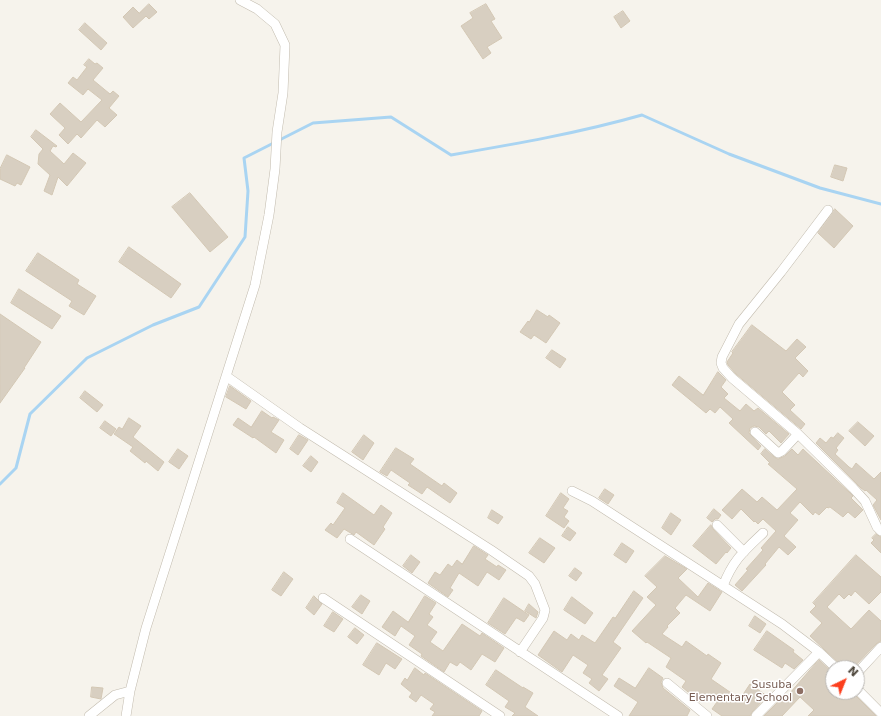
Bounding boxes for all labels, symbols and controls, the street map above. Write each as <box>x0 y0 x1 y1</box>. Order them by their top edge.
north arrow <box>825 660 865 700</box>
text: N <box>845 664 861 679</box>
place label: Susuba Elementary School <box>689 678 792 704</box>
marker: Susuba Elementary School <box>795 686 805 696</box>

